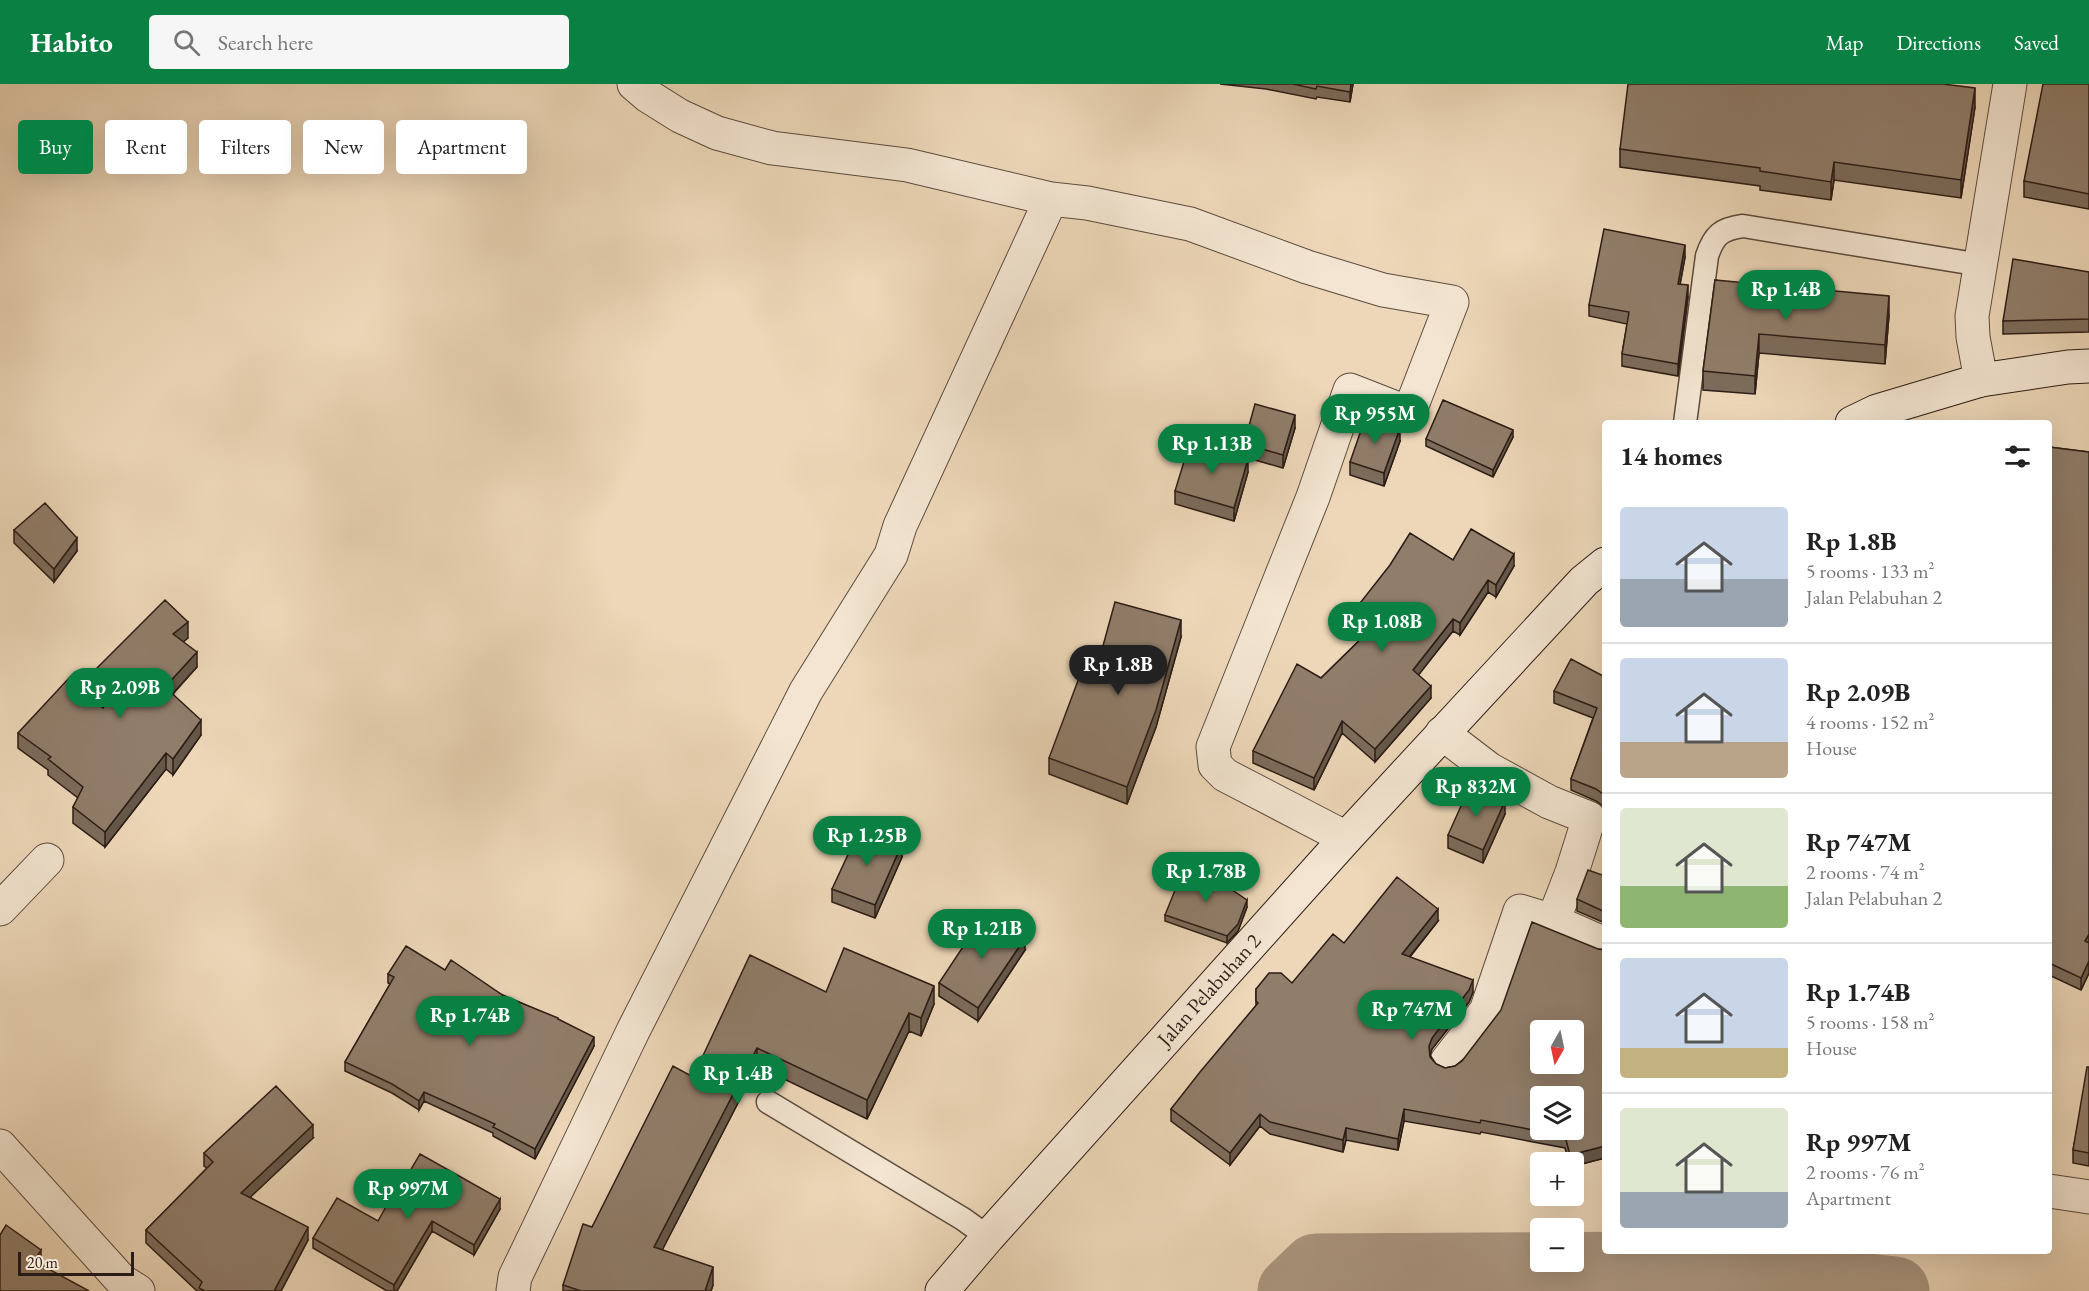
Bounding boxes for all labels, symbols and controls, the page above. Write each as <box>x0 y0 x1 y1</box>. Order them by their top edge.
search box <box>149 15 569 69</box>
text: Habito <box>30 24 113 60</box>
icon: search <box>170 26 203 59</box>
text: Search here <box>218 28 313 57</box>
text: Map <box>1826 29 1863 56</box>
text: Directions <box>1896 29 1981 56</box>
text: Saved <box>2014 29 2059 56</box>
chip: Buy <box>18 120 93 174</box>
chip: Rent <box>105 120 187 174</box>
chip: Filters <box>199 120 291 174</box>
chip: New <box>303 120 384 174</box>
chip: Apartment <box>396 120 527 174</box>
pin: Rp 1.4B <box>1731 270 1841 321</box>
text: Rp 1.4B <box>1751 276 1821 302</box>
pin: Rp 955M <box>1320 394 1430 445</box>
text: Rp 955M <box>1334 400 1416 426</box>
pin: Rp 1.13B <box>1150 424 1274 475</box>
text: Rp 1.13B <box>1172 430 1252 456</box>
text: 14 homes <box>1620 439 1722 473</box>
icon: filters <box>2001 440 2034 473</box>
text: Rp 1.8B <box>1806 524 1896 558</box>
icon: home <box>1668 531 1740 603</box>
text: 5 rooms · 133 m² <box>1806 558 1934 584</box>
text: Jalan Pelabuhan 2 <box>1806 584 1942 610</box>
pin: Rp 1.08B <box>1320 602 1444 653</box>
text: Rp 1.08B <box>1342 608 1422 634</box>
pin: Rp 1.8B <box>1063 645 1173 696</box>
text: Rp 1.8B <box>1083 651 1153 677</box>
pin: Rp 2.09B <box>58 668 182 719</box>
text: Rp 2.09B <box>80 674 160 700</box>
text: Rp 2.09B <box>1806 675 1910 709</box>
icon: home <box>1668 682 1740 754</box>
text: 4 rooms · 152 m² <box>1806 709 1934 735</box>
text: House <box>1806 735 1857 761</box>
pin: Rp 832M <box>1421 767 1531 818</box>
text: Rp 832M <box>1435 773 1517 799</box>
pin: Rp 1.25B <box>805 816 929 867</box>
text: Rp 1.25B <box>827 822 907 848</box>
text: Rp 747M <box>1806 825 1911 859</box>
icon: home <box>1668 832 1740 904</box>
pin: Rp 1.78B <box>1144 852 1268 903</box>
text: Rp 1.78B <box>1166 858 1246 884</box>
text: 2 rooms · 74 m² <box>1806 859 1925 885</box>
text: Jalan Pelabuhan 2 <box>1806 885 1942 911</box>
pin: Rp 1.21B <box>920 909 1044 960</box>
text: Rp 1.21B <box>942 915 1022 941</box>
street label: Jalan Pelabuhan 2 <box>1149 928 1266 1053</box>
text: Rp 1.74B <box>1806 975 1910 1009</box>
icon: home <box>1668 982 1740 1054</box>
pin: Rp 747M <box>1357 990 1467 1041</box>
pin: Rp 1.74B <box>408 996 532 1047</box>
text: Rp 747M <box>1371 996 1453 1022</box>
text: Rp 1.74B <box>430 1002 510 1028</box>
text: 5 rooms · 158 m² <box>1806 1009 1934 1035</box>
north arrow <box>1530 1020 1584 1074</box>
map controls <box>1530 1020 1584 1272</box>
text: House <box>1806 1035 1857 1061</box>
pin: Rp 1.4B <box>683 1054 793 1105</box>
text: Rp 1.4B <box>703 1060 773 1086</box>
button: layers <box>1530 1086 1584 1140</box>
text: Rp 997M <box>1806 1125 1911 1159</box>
icon: home <box>1668 1132 1740 1204</box>
button: + <box>1530 1152 1584 1206</box>
text: 2 rooms · 76 m² <box>1806 1159 1925 1185</box>
pin: Rp 997M <box>353 1169 463 1220</box>
text: Rp 997M <box>367 1175 449 1201</box>
text: Apartment <box>1806 1185 1891 1211</box>
button: − <box>1530 1218 1584 1272</box>
scale bar <box>18 1249 134 1276</box>
text: 20 m <box>27 1252 58 1273</box>

